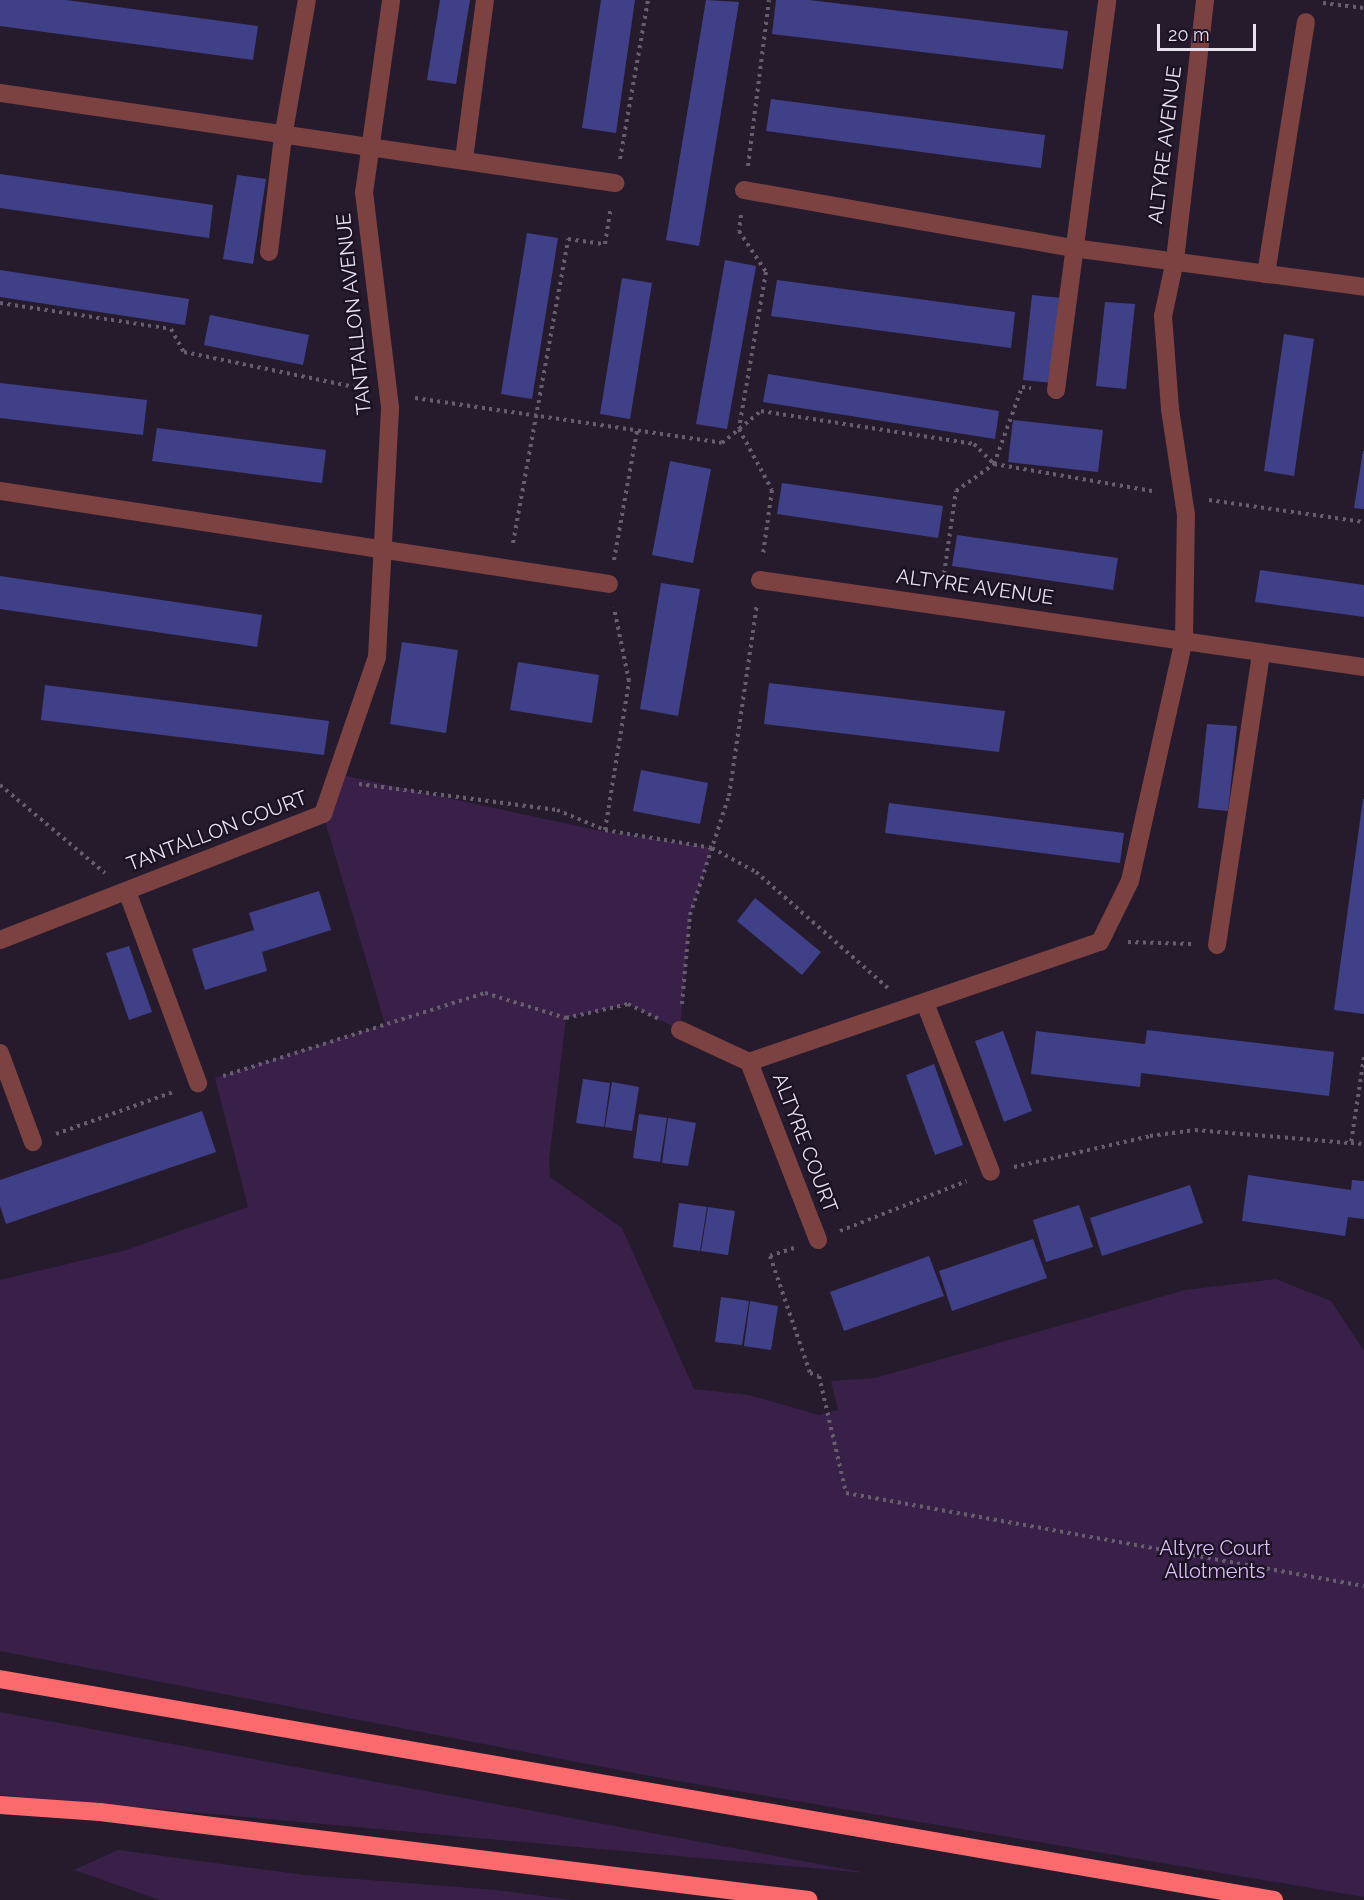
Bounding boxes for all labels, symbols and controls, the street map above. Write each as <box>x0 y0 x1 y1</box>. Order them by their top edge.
scale bar <box>1160 12 1259 50</box>
text: 20 m <box>1168 24 1210 45</box>
street label: ALTYRE AVENUE <box>1143 64 1187 226</box>
street label: TANTALLON AVENUE <box>331 212 377 416</box>
street label: ALTYRE AVENUE <box>894 564 1056 610</box>
street label: TANTALLON COURT <box>123 786 311 876</box>
street label: ALTYRE COURT <box>767 1070 843 1216</box>
park label: Altyre Court Allotments <box>1159 1537 1271 1584</box>

